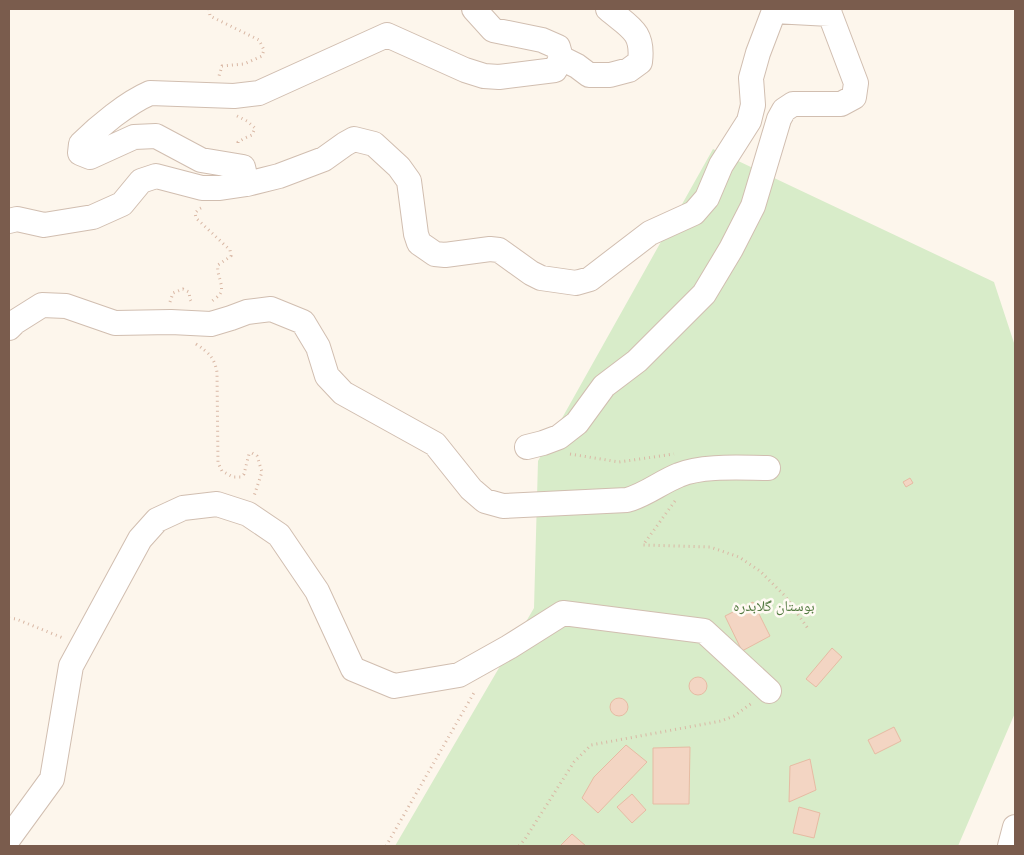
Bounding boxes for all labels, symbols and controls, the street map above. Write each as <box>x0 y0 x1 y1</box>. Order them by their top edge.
park label: بوستان گلابدره <box>733 595 815 616</box>

